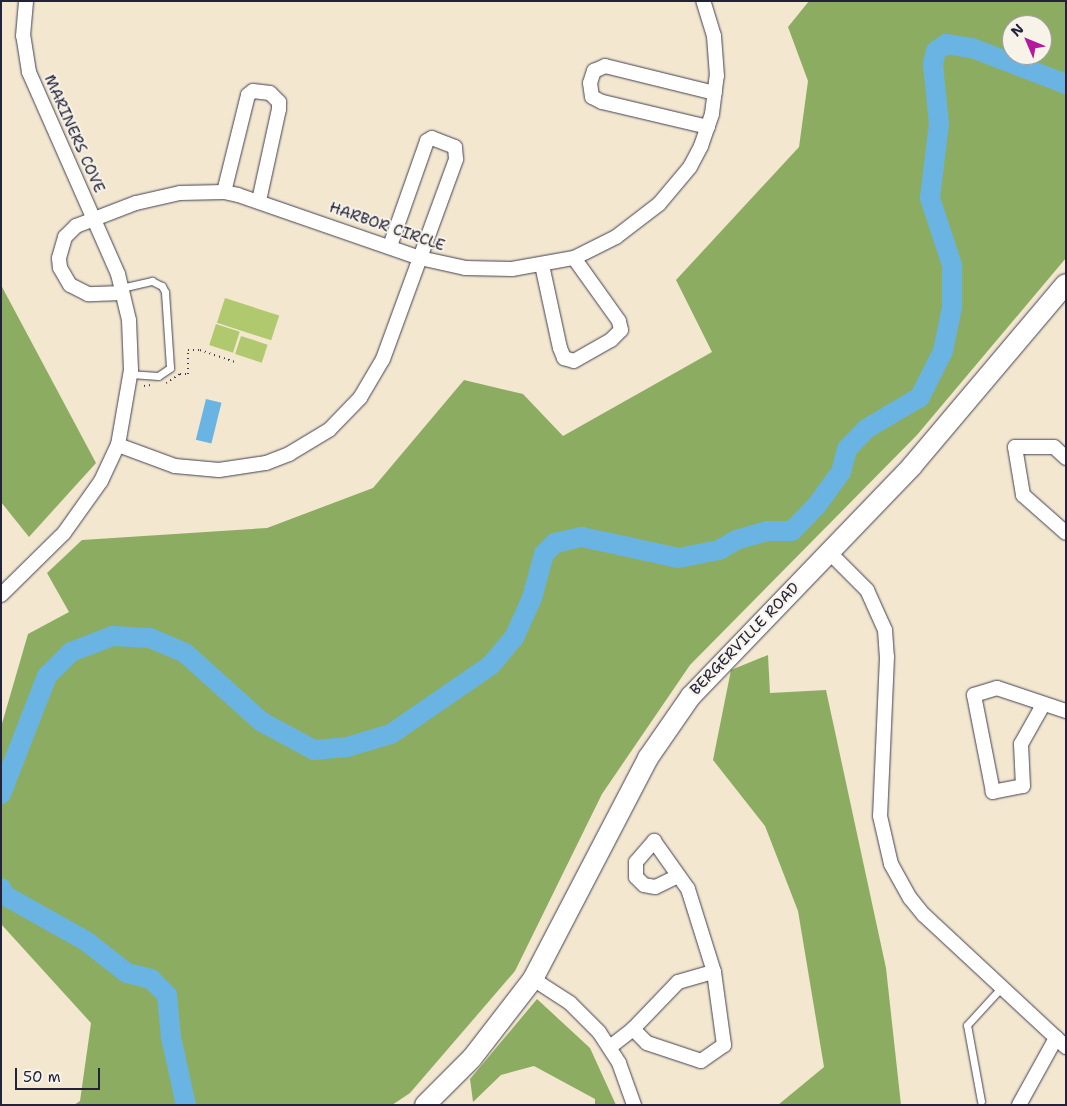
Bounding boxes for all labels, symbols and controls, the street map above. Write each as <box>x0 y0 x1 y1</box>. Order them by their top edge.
north arrow <box>1002 15 1052 65</box>
text: N <box>1007 20 1027 40</box>
street label: MARINERS COVE <box>40 72 108 196</box>
street label: HARBOR CIRCLE <box>327 199 447 255</box>
street label: BERGERVILLE ROAD <box>687 579 803 699</box>
scale bar <box>18 1058 102 1090</box>
text: 50 m <box>23 1067 61 1087</box>

